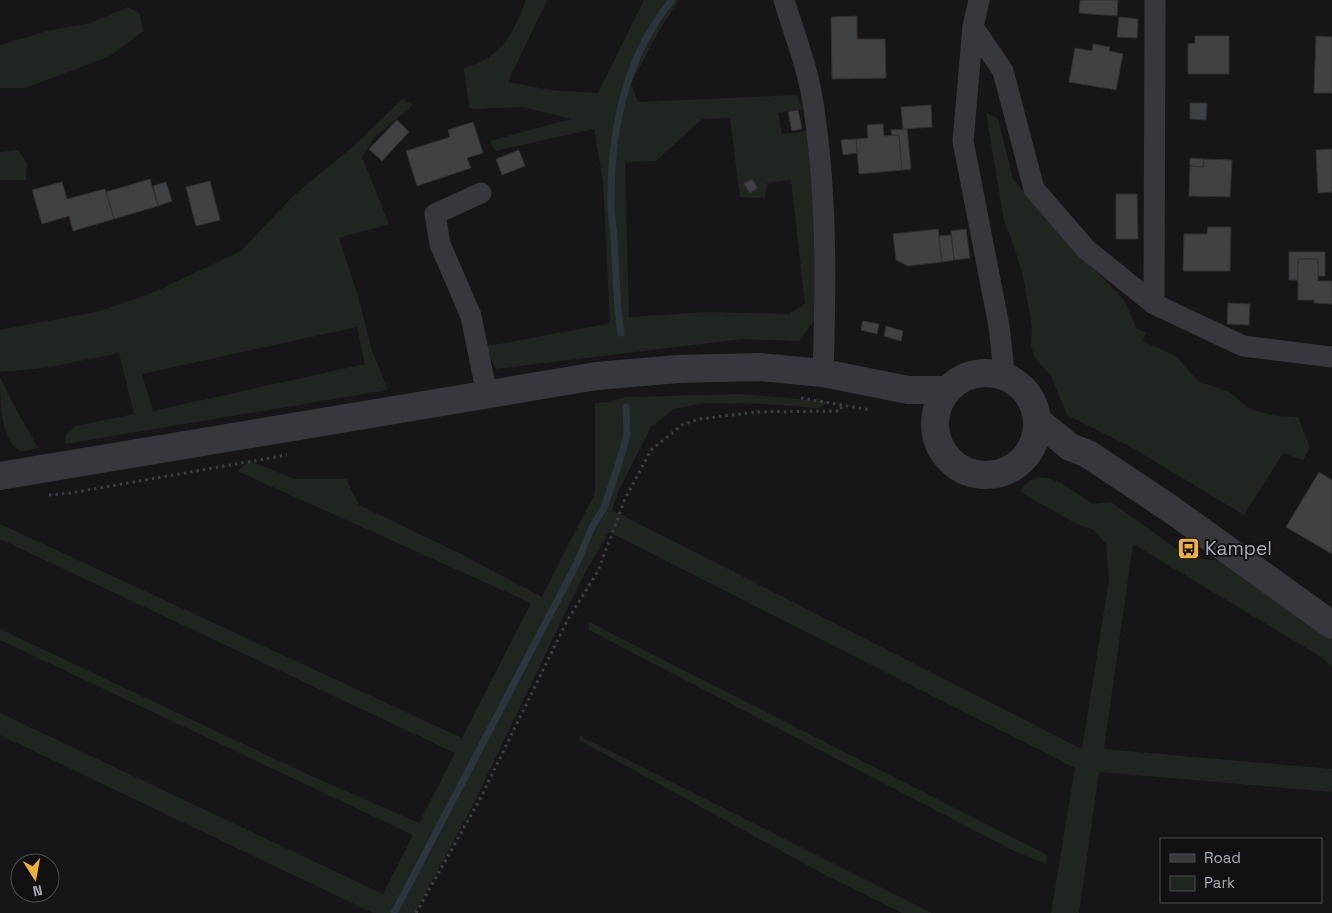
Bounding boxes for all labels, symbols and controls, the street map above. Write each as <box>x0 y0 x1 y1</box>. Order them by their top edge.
bus stop icon: Kampel <box>1177 536 1201 560</box>
place label: Kampel <box>1205 536 1272 561</box>
legend <box>1160 838 1322 903</box>
text: Road <box>1204 848 1241 867</box>
north arrow <box>10 853 60 903</box>
text: Park <box>1204 873 1235 892</box>
text: N <box>31 881 44 900</box>

